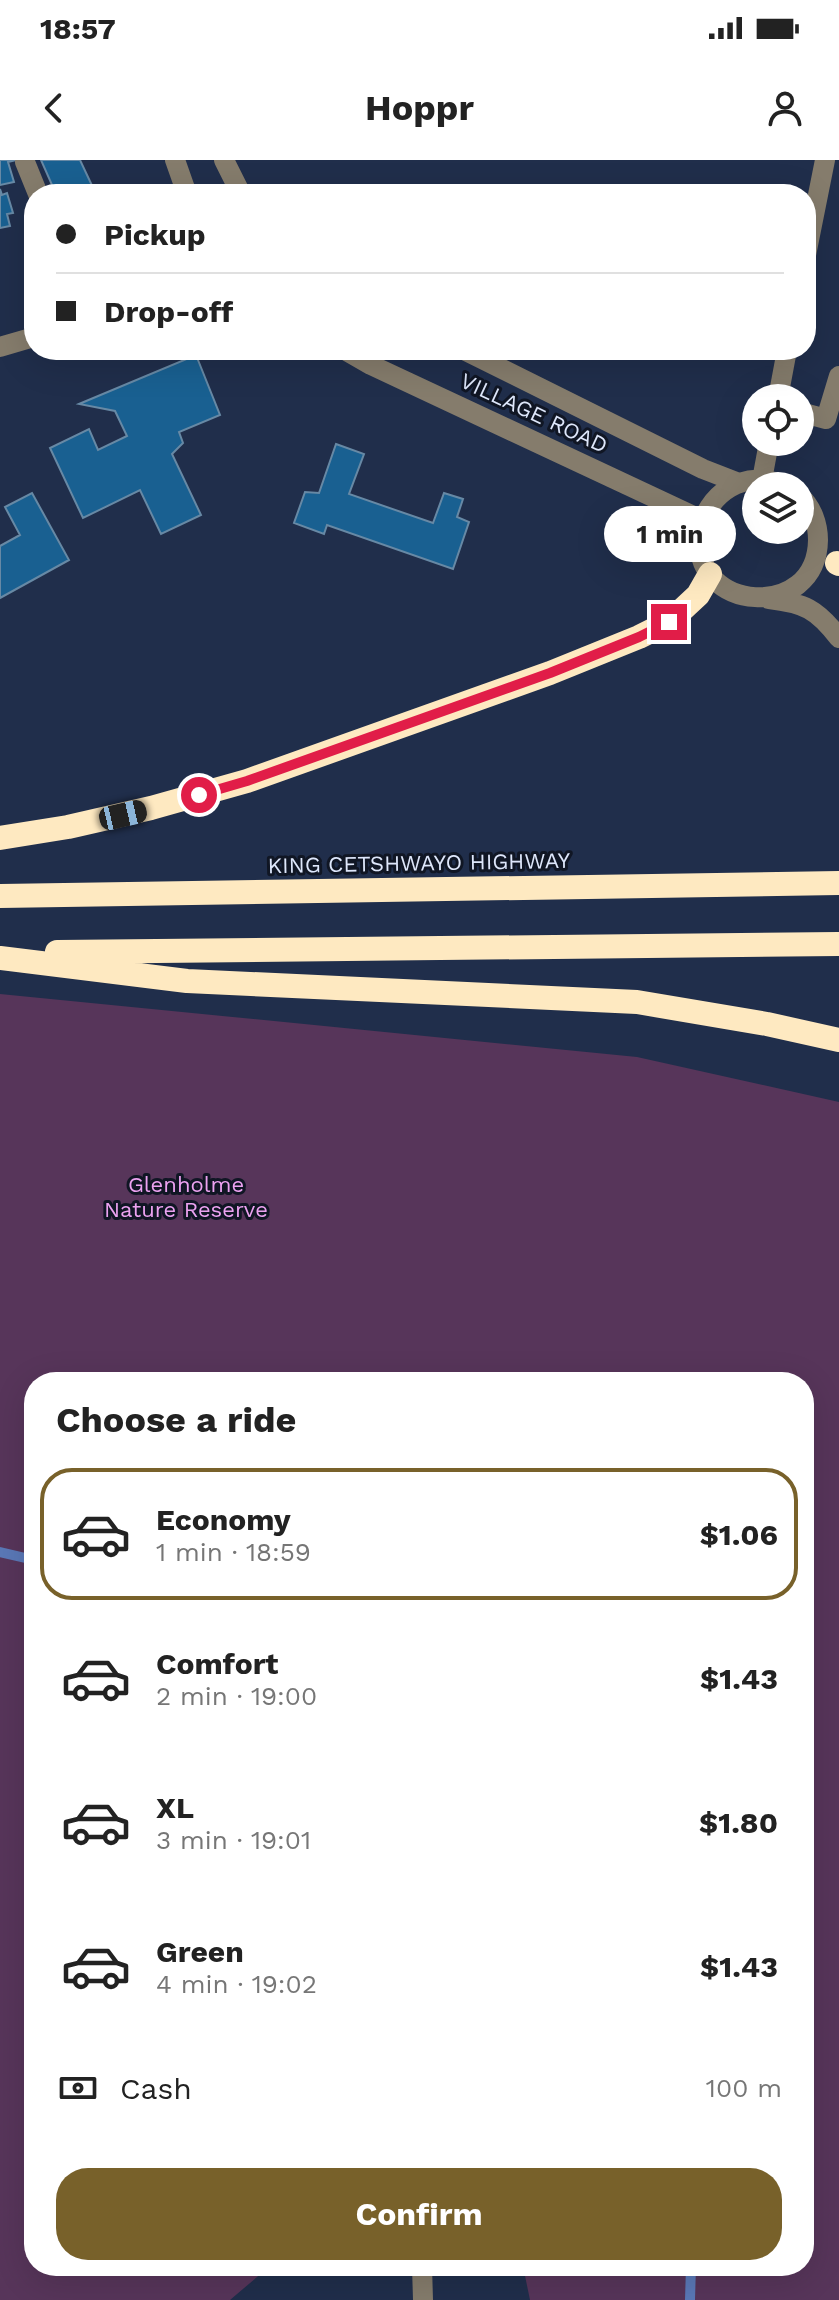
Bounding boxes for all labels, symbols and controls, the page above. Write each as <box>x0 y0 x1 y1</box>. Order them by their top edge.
text: 18:57 <box>40 11 116 46</box>
icon: back <box>32 86 76 130</box>
icon: person <box>763 86 807 130</box>
text: Hoppr <box>365 87 474 129</box>
text: Pickup <box>104 217 206 252</box>
text: Drop-off <box>104 294 233 329</box>
street label: VILLAGE ROAD <box>456 368 612 458</box>
map controls <box>742 384 814 544</box>
button: locate <box>742 384 814 456</box>
button: layers <box>742 472 814 544</box>
callout: 1 min <box>603 506 735 562</box>
text: 1 min <box>637 519 703 549</box>
route end <box>651 604 687 640</box>
route start <box>181 777 217 813</box>
car <box>97 798 149 832</box>
street label: KING CETSHWAYO HIGHWAY <box>267 848 571 878</box>
park label: Glenholme Nature Reserve <box>104 1172 268 1222</box>
text: Choose a ride <box>56 1399 296 1441</box>
icon: car <box>60 1498 132 1570</box>
text: Economy <box>156 1502 291 1537</box>
text: $1.06 <box>700 1517 778 1552</box>
text: 1 min · 18:59 <box>156 1537 311 1567</box>
icon: car <box>60 1642 132 1714</box>
text: Comfort <box>156 1646 278 1681</box>
text: $1.43 <box>700 1661 778 1696</box>
text: 2 min · 19:00 <box>156 1681 317 1711</box>
icon: car <box>60 1786 132 1858</box>
text: XL <box>156 1790 194 1825</box>
text: $1.80 <box>699 1805 778 1840</box>
text: 3 min · 19:01 <box>156 1825 311 1855</box>
icon: car <box>60 1930 132 2002</box>
text: Green <box>156 1934 244 1969</box>
text: $1.43 <box>700 1949 778 1984</box>
text: 4 min · 19:02 <box>156 1969 317 1999</box>
icon: cash <box>56 2066 100 2110</box>
text: Cash <box>120 2071 192 2106</box>
text: 100 m <box>706 2073 782 2103</box>
button: Confirm <box>56 2168 782 2260</box>

